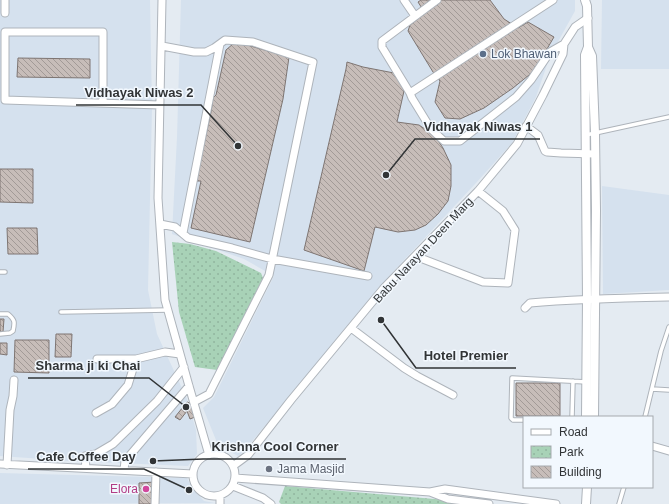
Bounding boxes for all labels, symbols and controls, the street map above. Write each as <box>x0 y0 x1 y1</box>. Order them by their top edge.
place label: Lok Bhawan <box>491 47 557 61</box>
marker: Lok Bhawan <box>478 49 488 59</box>
callout: Vidhayak Niwas 2 <box>76 80 201 105</box>
text: Vidhayak Niwas 2 <box>85 85 193 100</box>
callout: Vidhayak Niwas 1 <box>415 114 540 139</box>
text: Vidhayak Niwas 1 <box>424 119 532 134</box>
street label: Babu Narayan Deen Marg <box>370 194 476 306</box>
callout: Hotel Premier <box>416 343 516 368</box>
text: Hotel Premier <box>424 348 508 363</box>
callout: Sharma ji ki Chai <box>28 353 149 378</box>
text: Sharma ji ki Chai <box>36 358 140 373</box>
legend <box>523 416 653 488</box>
text: Road <box>559 425 588 439</box>
callout: Krishna Cool Corner <box>203 434 346 459</box>
text: Krishna Cool Corner <box>211 439 339 454</box>
callout: Cafe Coffee Day <box>28 444 144 469</box>
text: Park <box>559 445 585 459</box>
text: Cafe Coffee Day <box>36 449 137 464</box>
place label: Jama Masjid <box>277 462 344 476</box>
marker: Jama Masjid <box>264 464 274 474</box>
text: Building <box>559 465 602 479</box>
place label: Elora <box>110 482 138 496</box>
marker: Elora <box>141 484 151 494</box>

